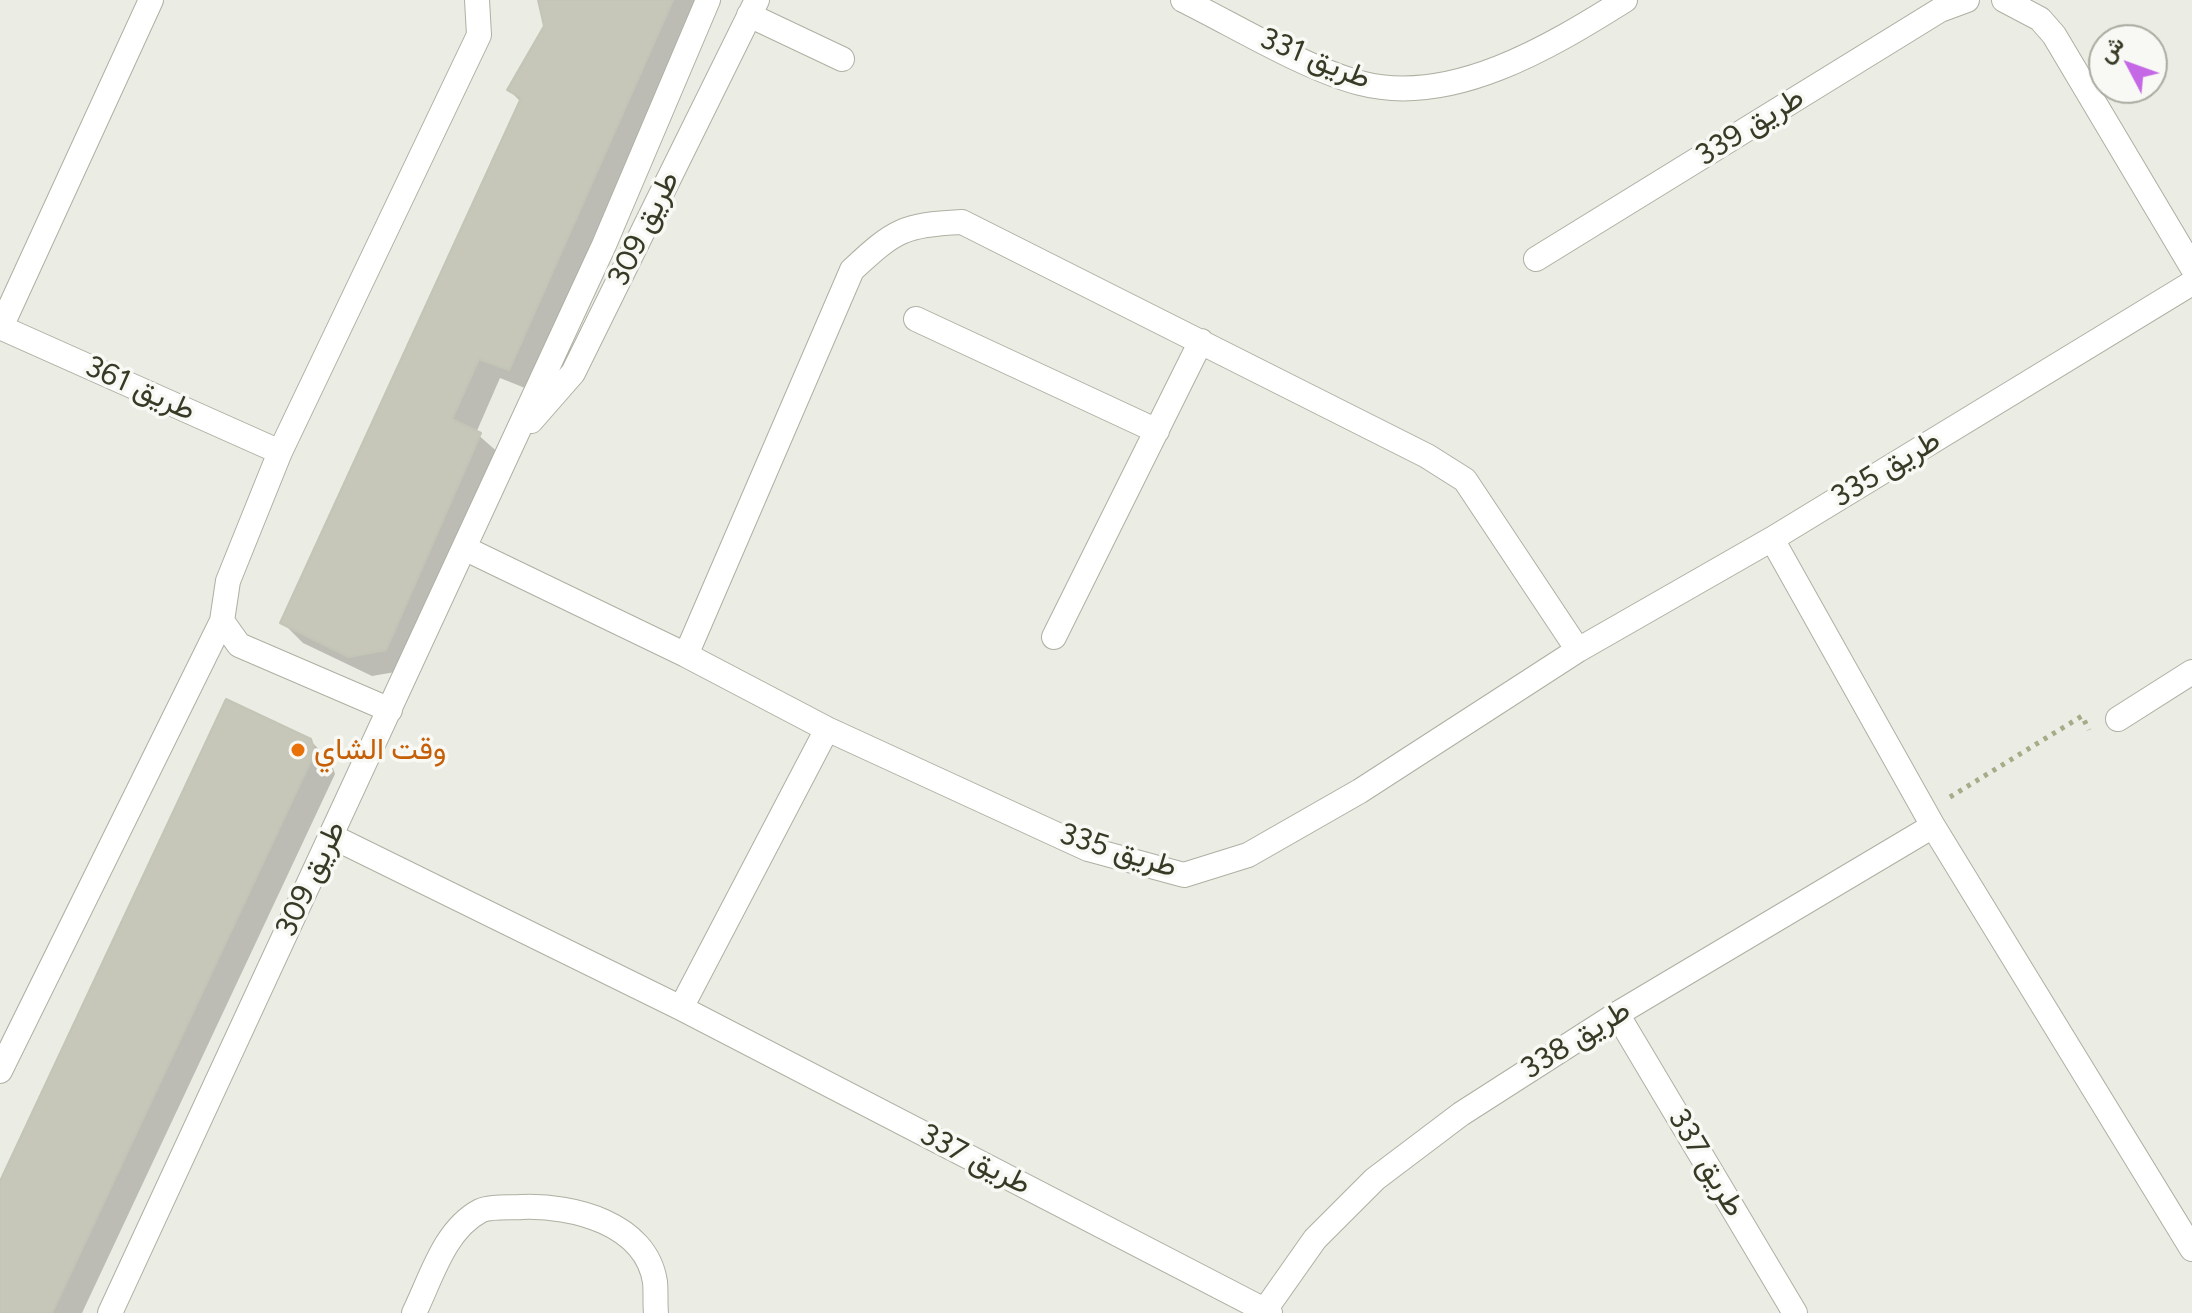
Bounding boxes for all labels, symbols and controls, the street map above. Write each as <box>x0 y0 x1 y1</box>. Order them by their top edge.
street label: طريق 331 <box>1254 21 1376 97</box>
north arrow <box>2088 24 2168 104</box>
text: ش <box>2092 30 2130 68</box>
street label: طريق 339 <box>1689 80 1811 174</box>
street label: طريق 309 <box>601 166 687 292</box>
street label: طريق 361 <box>79 349 201 429</box>
street label: طريق 335 <box>1825 422 1947 516</box>
place label: وقت الشاي <box>314 732 446 768</box>
marker: وقت الشاي <box>289 741 307 759</box>
street label: طريق 309 <box>269 815 353 943</box>
street label: طريق 335 <box>1055 816 1181 886</box>
street label: طريق 338 <box>1515 992 1637 1088</box>
street label: طريق 337 <box>1660 1102 1752 1224</box>
street label: طريق 337 <box>913 1117 1037 1203</box>

